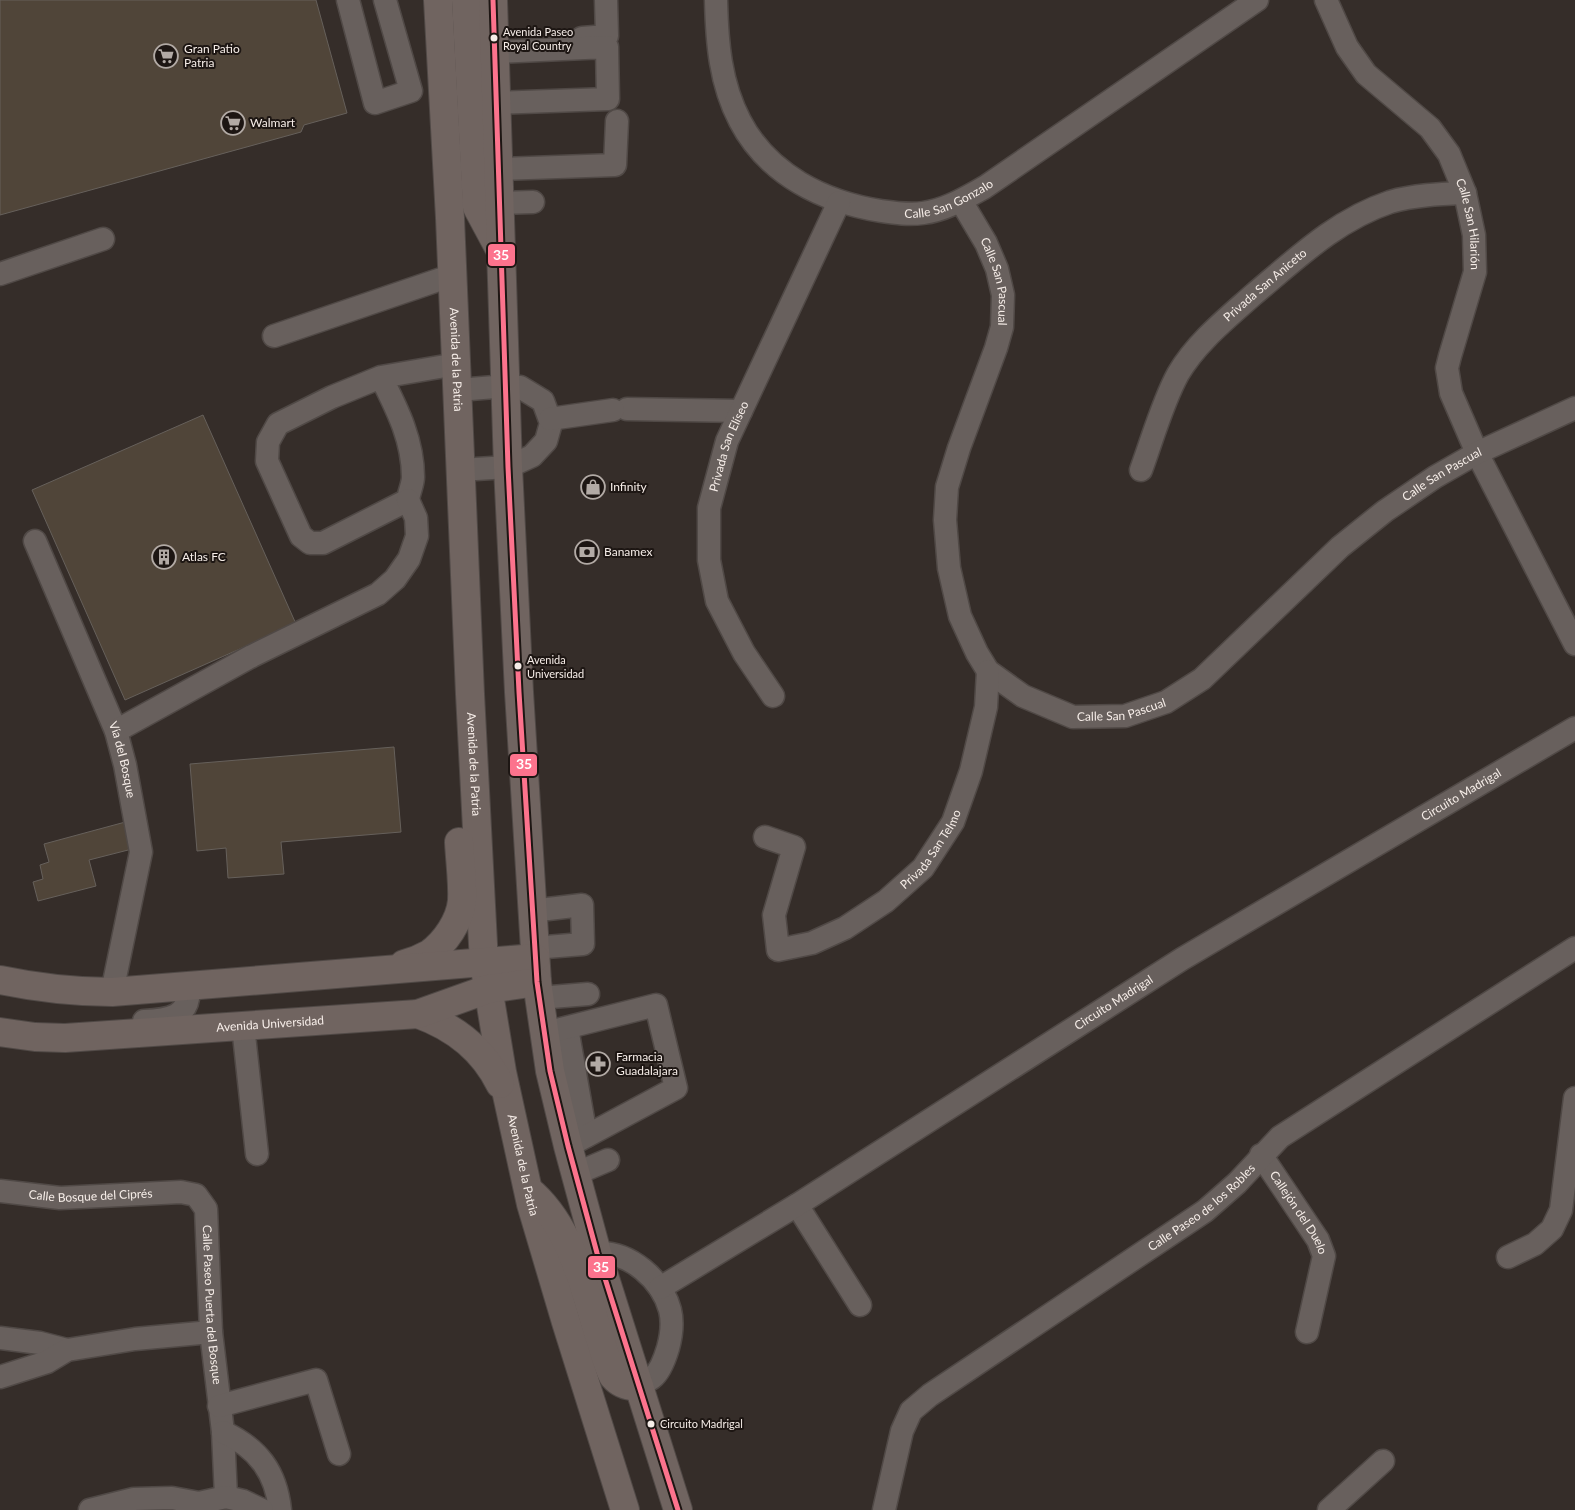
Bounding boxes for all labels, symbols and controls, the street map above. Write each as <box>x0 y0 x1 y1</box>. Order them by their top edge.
place label: Avenida Paseo Royal Country <box>503 25 573 52</box>
marker: Avenida Paseo Royal Country <box>489 33 499 43</box>
place label: Gran Patio Patria <box>184 41 240 70</box>
supermarket icon: Gran Patio Patria <box>153 43 179 69</box>
supermarket icon: Walmart <box>220 110 246 136</box>
place label: Walmart <box>250 115 296 130</box>
street label: Calle San Gonzalo <box>904 176 996 221</box>
street label: Calle San Hilarión <box>1453 176 1483 270</box>
street label: Calle San Pascual <box>977 234 1011 326</box>
line badge: 35 <box>487 243 516 267</box>
street label: Privada San Aniceto <box>1220 245 1310 325</box>
text: 35 <box>493 246 509 263</box>
street label: Avenida de la Patria <box>447 307 466 412</box>
street label: Privada San Elíseo <box>706 398 752 493</box>
street label: Calle San Pascual <box>1399 444 1484 504</box>
shop icon: Infinity <box>580 474 606 500</box>
place label: Infinity <box>610 479 648 494</box>
bank icon: Banamex <box>574 539 600 565</box>
building icon: Atlas FC <box>151 544 177 570</box>
place label: Banamex <box>604 544 652 559</box>
place label: Atlas FC <box>182 549 226 564</box>
place label: Avenida Universidad <box>527 653 584 680</box>
marker: Avenida Universidad <box>513 661 523 671</box>
street label: Calle San Pascual <box>1077 695 1168 724</box>
street label: Avenida de la Patria <box>464 712 484 816</box>
street label: Vía del Bosque <box>106 719 139 799</box>
line badge: 35 <box>509 753 538 777</box>
text: 35 <box>516 755 532 772</box>
street label: Circuito Madrigal <box>1418 765 1504 824</box>
street label: Privada San Telmo <box>897 807 964 892</box>
street label: Circuito Madrigal <box>1071 972 1156 1033</box>
street label: Avenida Universidad <box>216 1012 324 1035</box>
place label: Farmacia Guadalajara <box>616 1049 678 1078</box>
pharmacy icon: Farmacia Guadalajara <box>585 1051 611 1077</box>
street label: Avenida de la Patria <box>504 1113 542 1218</box>
street label: Calle Paseo de los Robles <box>1145 1161 1258 1254</box>
street label: Callejón del Duelo <box>1267 1168 1331 1256</box>
street label: Calle Bosque del Ciprés <box>28 1185 153 1205</box>
street label: Calle Paseo Puerta del Bosque <box>200 1225 225 1385</box>
line badge: 35 <box>587 1255 616 1279</box>
text: 35 <box>593 1258 609 1275</box>
place label: Circuito Madrigal <box>660 1417 743 1430</box>
marker: Circuito Madrigal <box>646 1419 656 1429</box>

